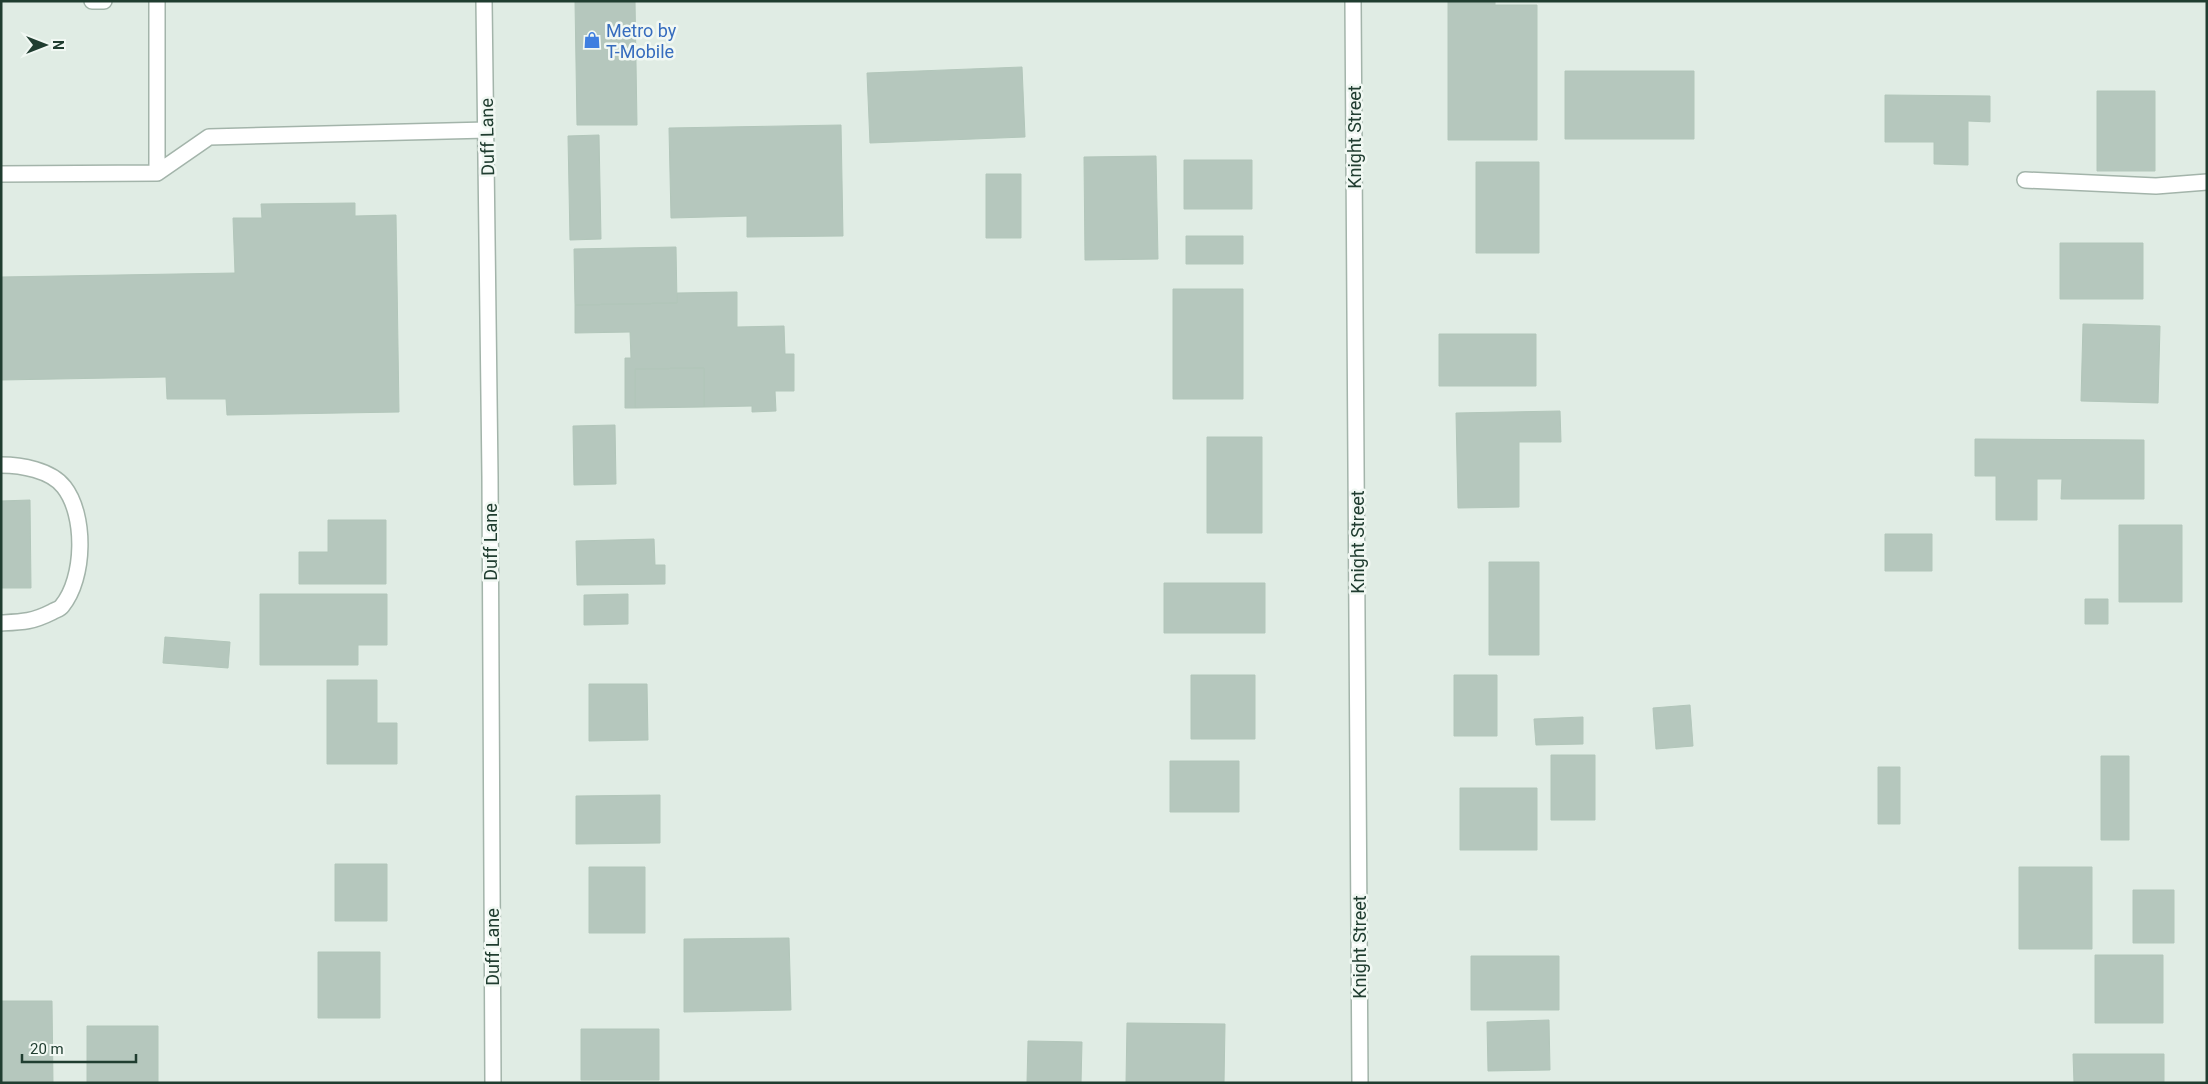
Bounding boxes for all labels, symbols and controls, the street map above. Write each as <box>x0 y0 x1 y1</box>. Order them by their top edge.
north arrow <box>20 20 70 70</box>
place label: Metro by T-Mobile <box>606 20 677 62</box>
shop icon: Metro by T-Mobile <box>582 30 602 50</box>
text: N <box>50 40 66 50</box>
street label: Knight Street <box>1344 85 1365 189</box>
street label: Duff Lane <box>476 98 498 176</box>
street label: Knight Street <box>1347 490 1368 594</box>
street label: Duff Lane <box>480 503 501 581</box>
street label: Knight Street <box>1349 895 1370 999</box>
street label: Duff Lane <box>482 908 503 986</box>
scale bar <box>22 1032 136 1064</box>
text: 20 m <box>30 1040 64 1058</box>

